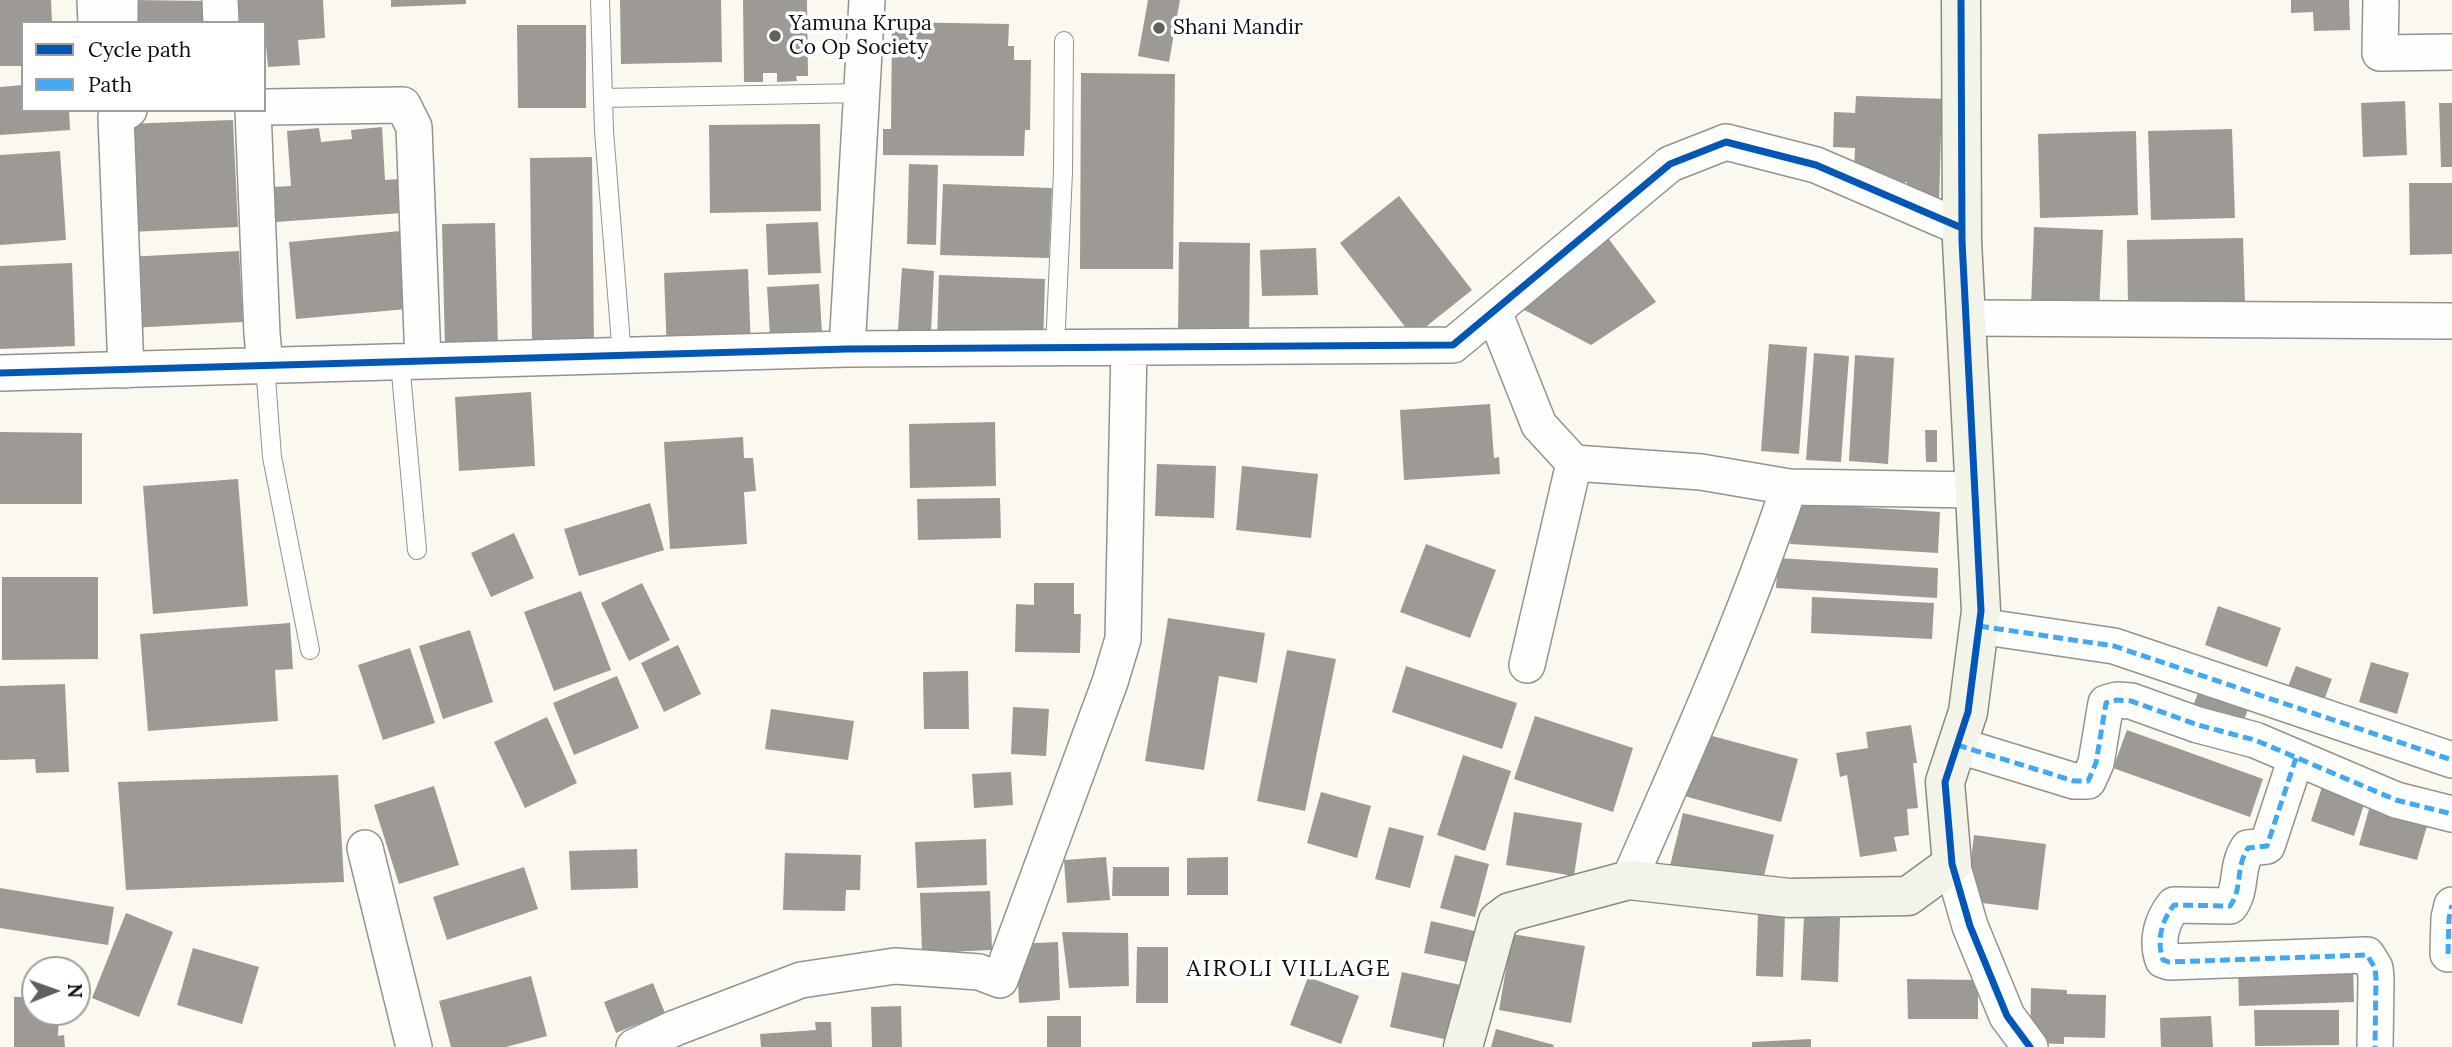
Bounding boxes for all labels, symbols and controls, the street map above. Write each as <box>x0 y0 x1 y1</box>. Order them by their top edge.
place label: Yamuna Krupa Co Op Society <box>789 11 932 61</box>
place label: Shani Mandir <box>1173 15 1303 41</box>
marker: Shani Mandir <box>1151 20 1167 36</box>
legend <box>21 21 266 112</box>
marker: Yamuna Krupa Co Op Society <box>767 28 783 44</box>
text: Cycle path <box>88 36 191 63</box>
text: Path <box>88 71 132 98</box>
district label: AIROLI VILLAGE <box>1188 955 1390 983</box>
north arrow <box>21 956 91 1026</box>
text: N <box>63 983 87 998</box>

